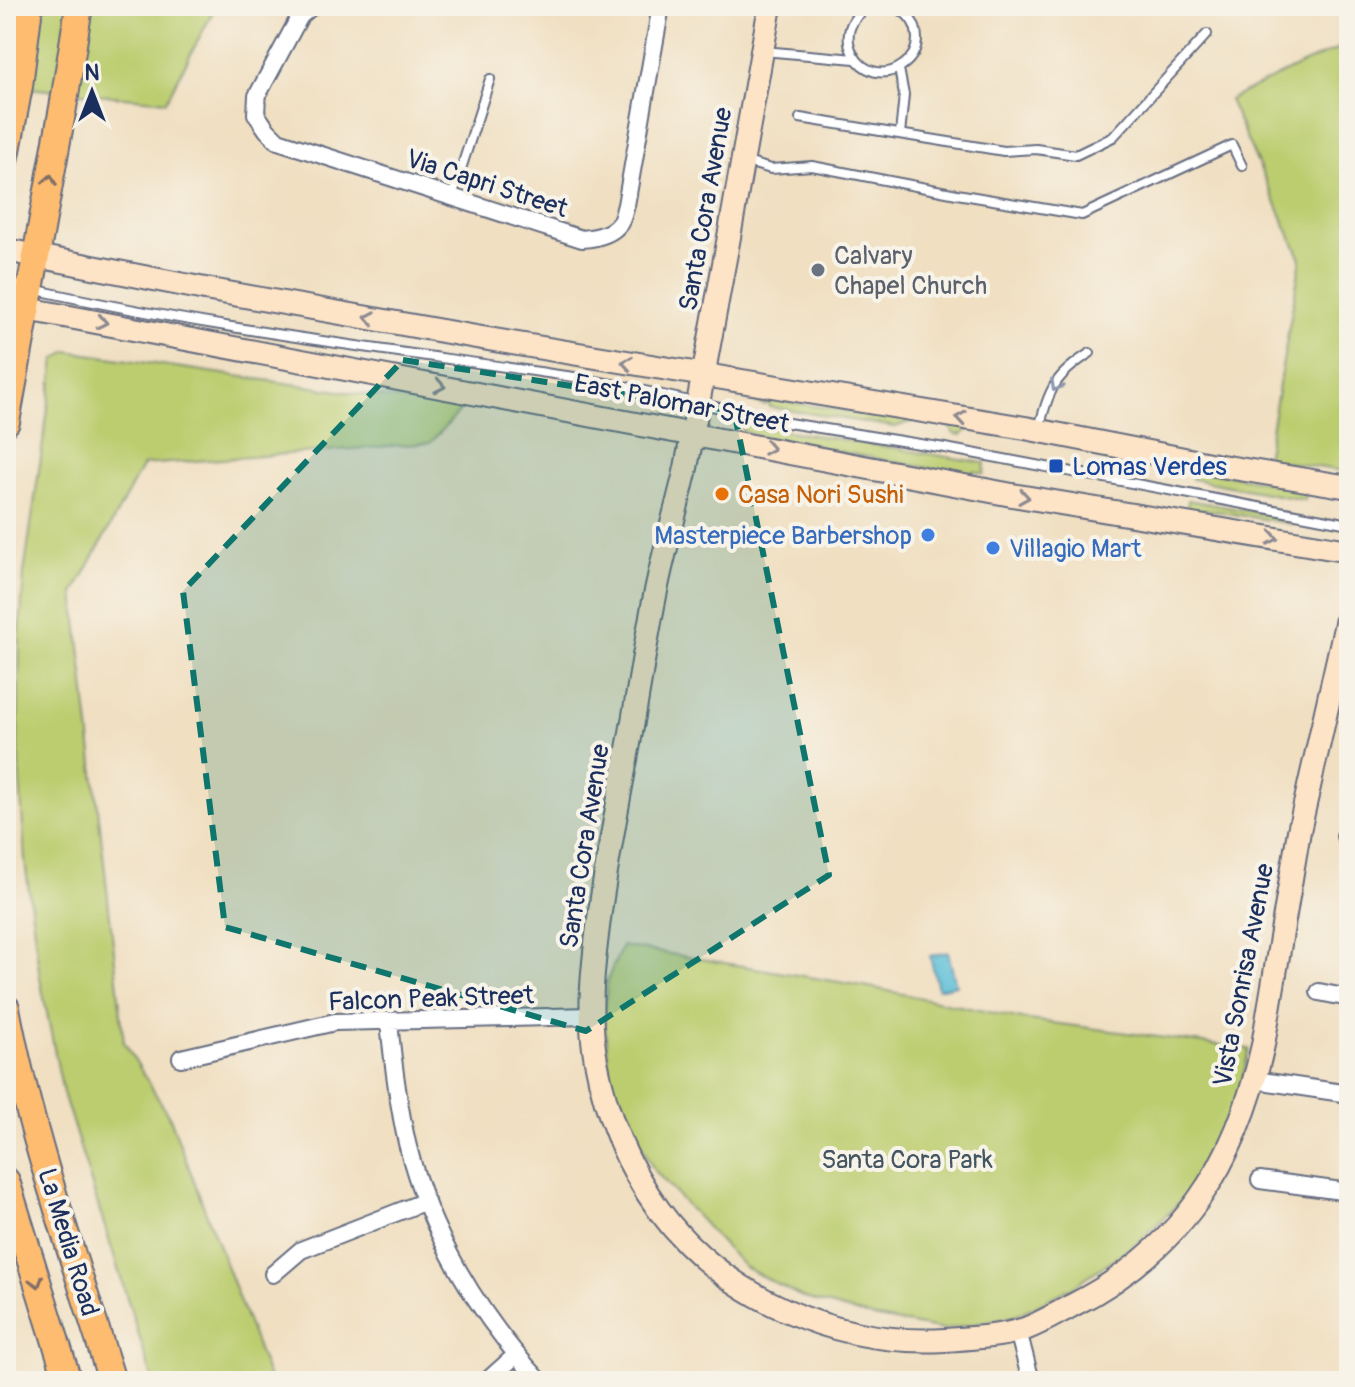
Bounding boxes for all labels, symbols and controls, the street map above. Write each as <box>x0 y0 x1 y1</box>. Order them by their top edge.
north arrow <box>52 52 132 132</box>
text: N <box>85 59 100 87</box>
street label: Santa Cora Avenue <box>672 105 740 313</box>
street label: Via Capri Street <box>402 143 572 225</box>
one-way arrow <box>41 173 58 186</box>
place label: Calvary Chapel Church <box>834 240 987 302</box>
marker: Calvary Chapel Church <box>809 261 827 279</box>
one-way arrow <box>364 310 377 327</box>
one-way arrow <box>95 312 109 329</box>
one-way arrow <box>620 355 633 372</box>
street label: East Palomar Street <box>571 367 793 441</box>
one-way arrow <box>433 376 447 393</box>
one-way arrow <box>1050 377 1065 392</box>
one-way arrow <box>954 410 968 427</box>
one-way arrow <box>762 438 776 455</box>
place label: Lomas Verdes <box>1072 451 1227 483</box>
marker: Lomas Verdes <box>1047 457 1065 475</box>
place label: Casa Nori Sushi <box>738 479 904 511</box>
marker: Casa Nori Sushi <box>713 485 731 503</box>
one-way arrow <box>1017 488 1031 505</box>
place label: Masterpiece Barbershop <box>654 520 912 552</box>
marker: Masterpiece Barbershop <box>919 526 937 544</box>
one-way arrow <box>1266 529 1280 546</box>
place label: Villagio Mart <box>1009 533 1142 565</box>
marker: Villagio Mart <box>984 539 1002 557</box>
street label: Santa Cora Avenue <box>553 742 617 950</box>
street label: Vista Sonrisa Avenue <box>1207 861 1281 1090</box>
street label: Falcon Peak Street <box>328 979 535 1019</box>
park label: Santa Cora Park <box>821 1144 993 1176</box>
street label: La Media Road <box>30 1165 106 1320</box>
one-way arrow <box>28 1275 44 1289</box>

